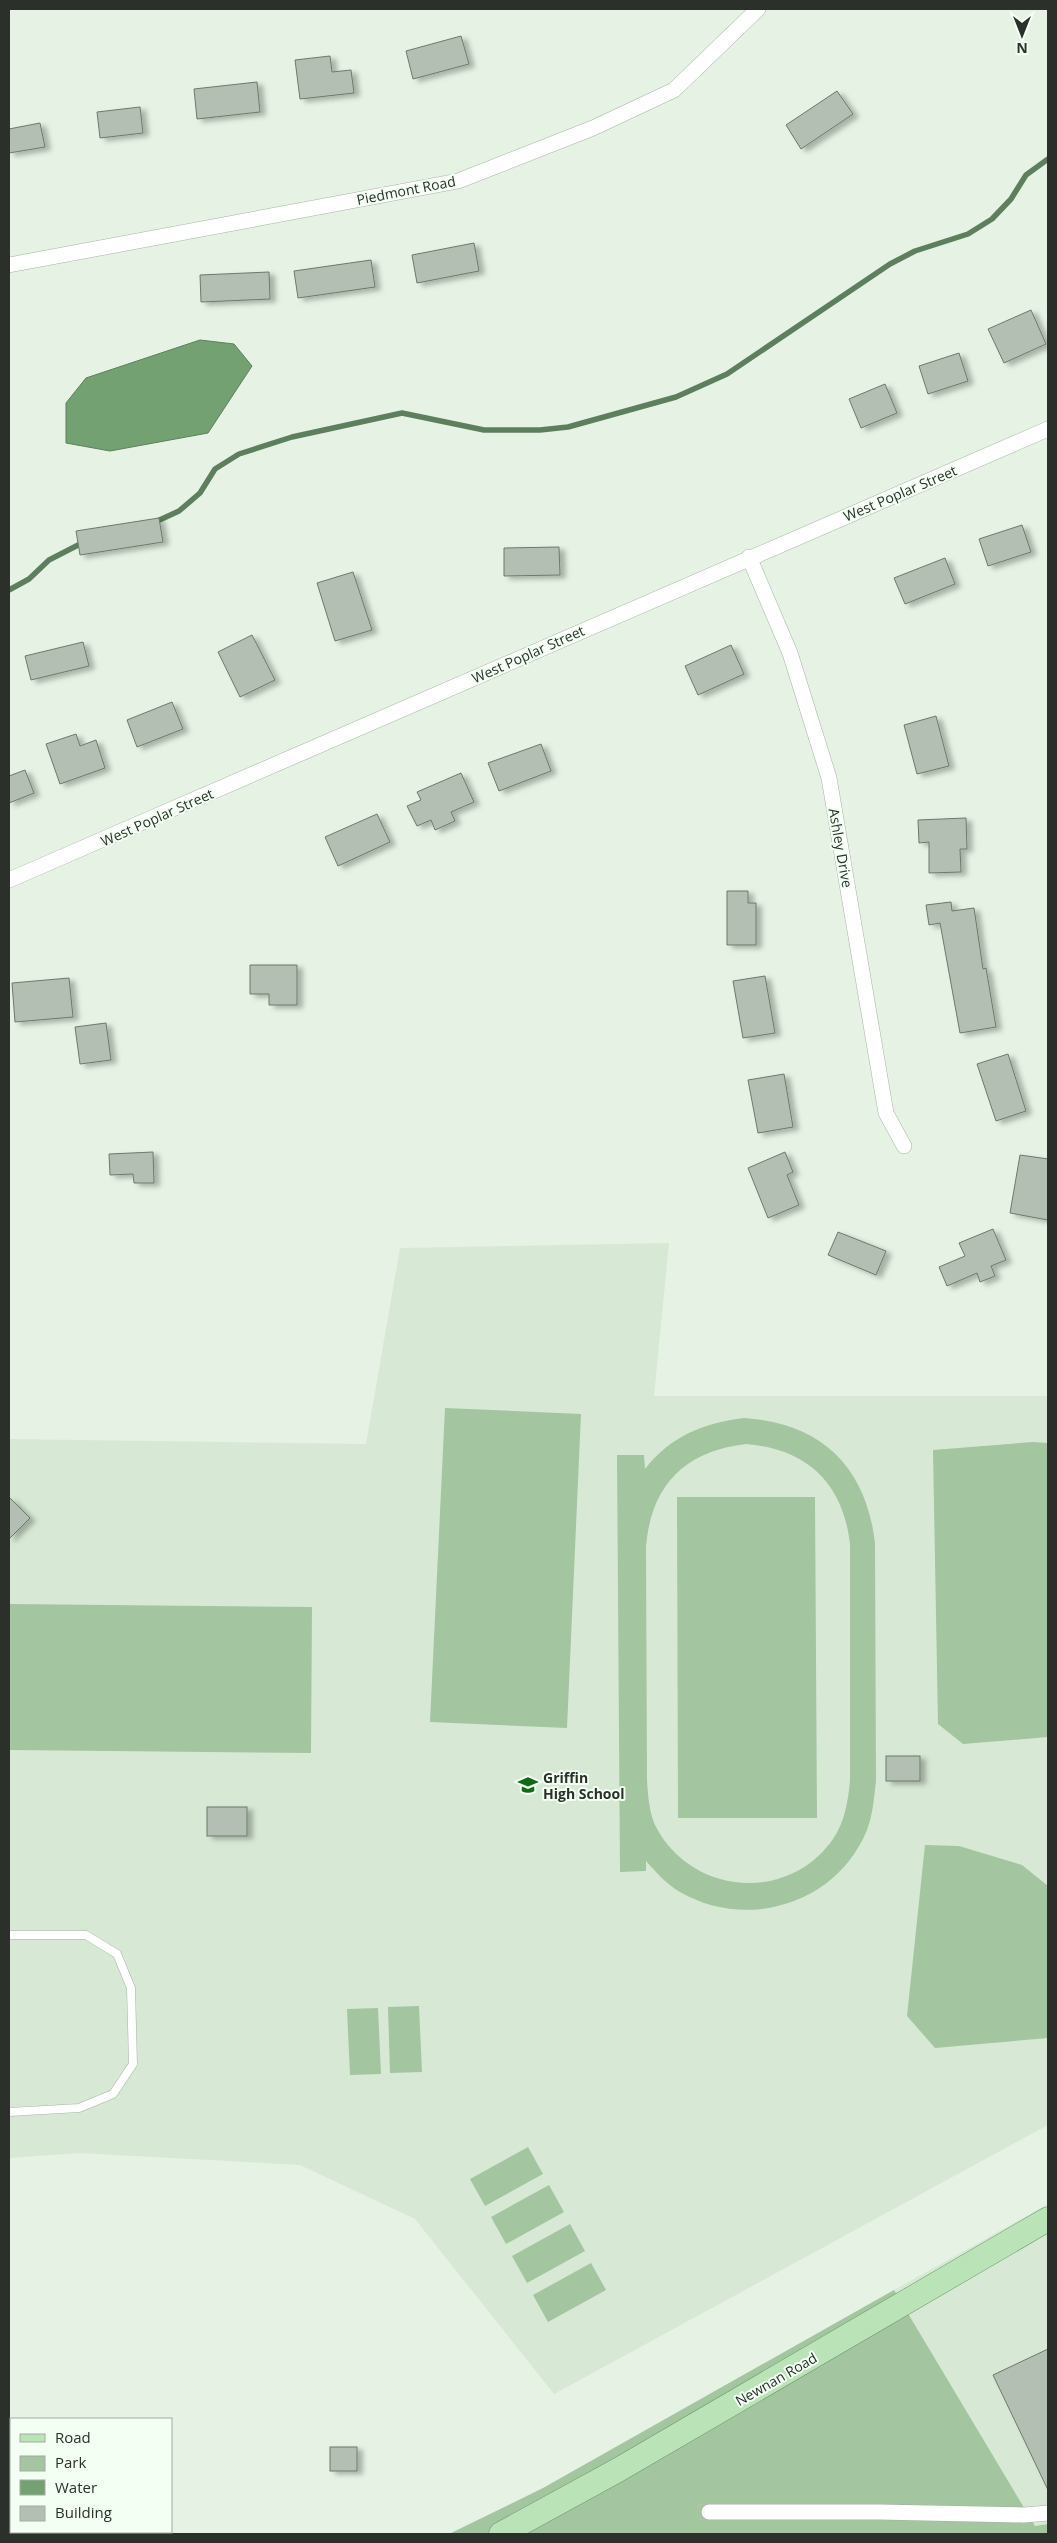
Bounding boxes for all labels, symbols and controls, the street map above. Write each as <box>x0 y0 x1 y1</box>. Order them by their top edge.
north arrow <box>997 10 1047 60</box>
text: N <box>1016 39 1028 58</box>
street label: Piedmont Road <box>355 171 457 209</box>
street label: West Poplar Street <box>840 461 960 525</box>
street label: West Poplar Street <box>469 621 587 687</box>
street label: West Poplar Street <box>98 784 216 850</box>
street label: Ashley Drive <box>825 807 857 889</box>
place label: Griffin High School <box>543 1768 624 1803</box>
school or university icon: Griffin High School <box>517 1774 539 1796</box>
street label: Newnan Road <box>732 2348 820 2410</box>
legend <box>10 2418 172 2533</box>
text: Road <box>55 2427 91 2447</box>
text: Park <box>55 2452 86 2472</box>
text: Water <box>55 2477 97 2497</box>
text: Building <box>55 2502 112 2522</box>

